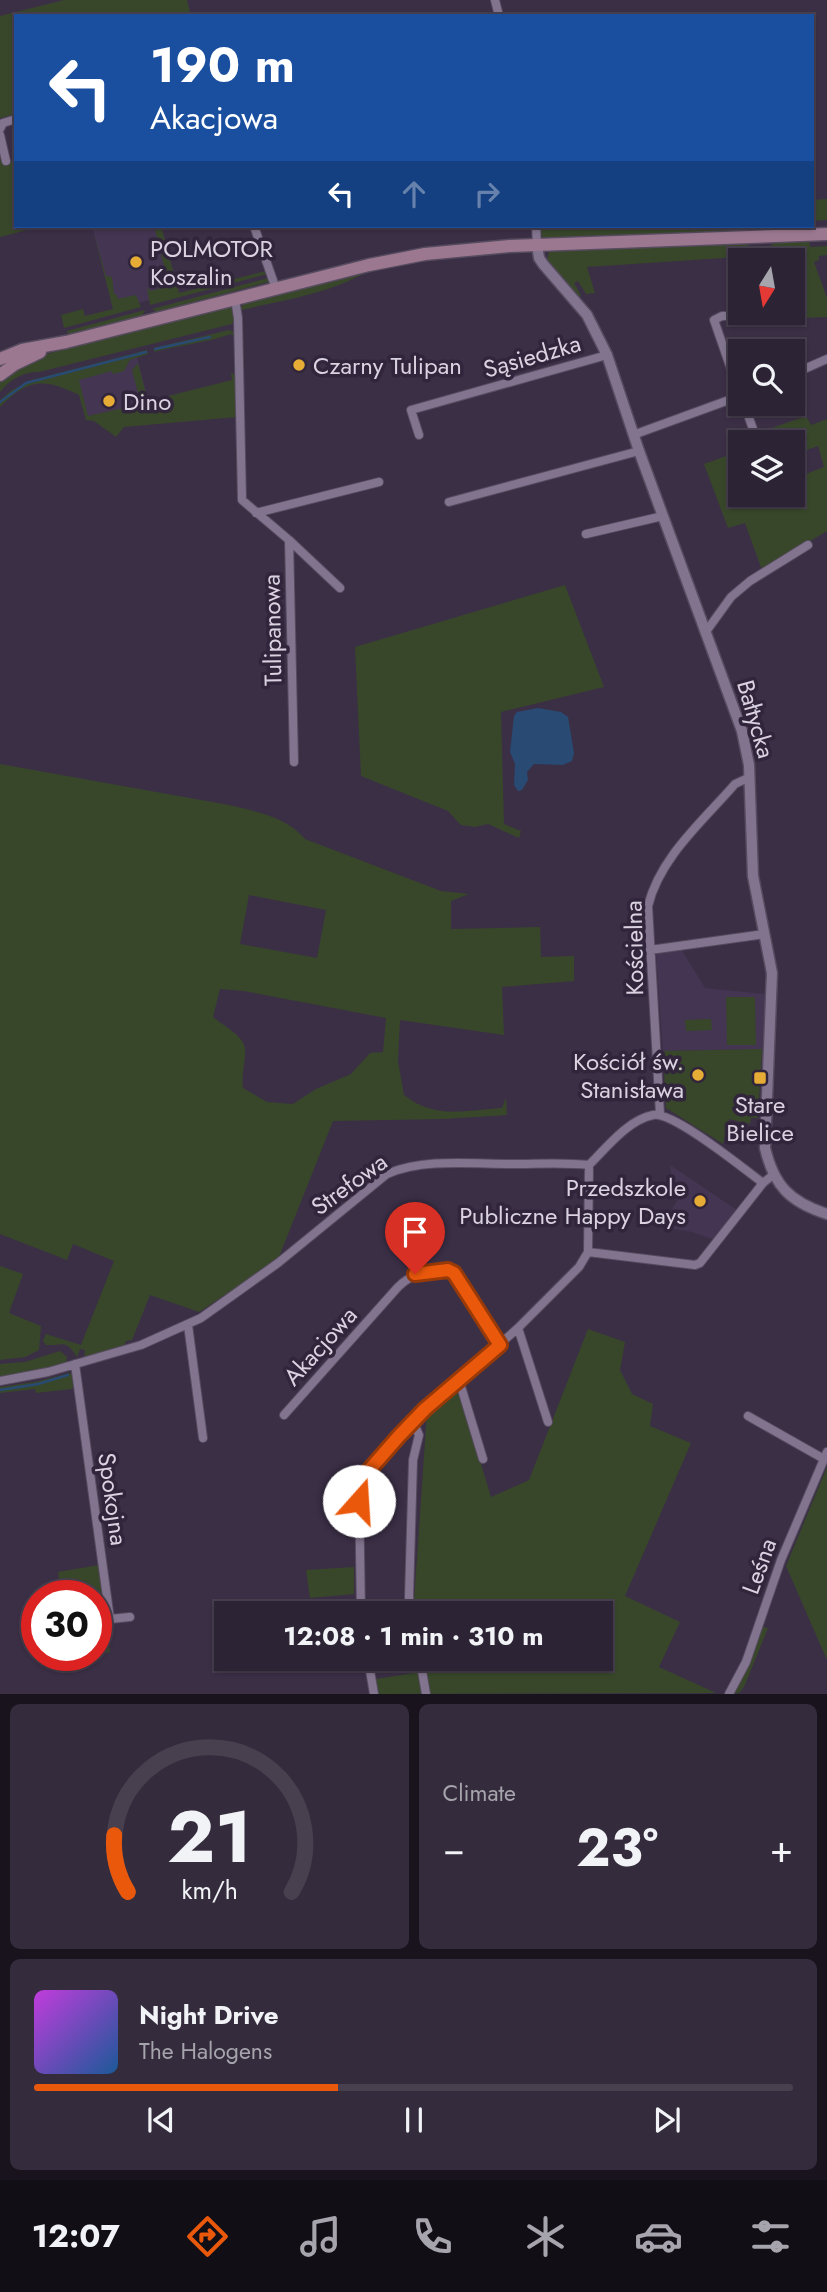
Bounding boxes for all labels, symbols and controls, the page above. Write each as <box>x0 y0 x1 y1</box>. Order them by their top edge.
text: 190 m <box>150 30 295 100</box>
icon: left <box>35 42 126 133</box>
text: Akacjowa <box>150 95 278 141</box>
icon: left <box>322 175 360 213</box>
icon: ahead <box>395 175 433 213</box>
icon: right <box>468 175 506 213</box>
place label: POLMOTOR Koszalin <box>150 231 274 294</box>
north arrow <box>728 248 805 326</box>
map controls <box>728 248 805 507</box>
marker: POLMOTOR Koszalin <box>128 254 144 270</box>
street label: Sąsiedzka <box>479 325 585 387</box>
button: search <box>728 339 805 416</box>
place label: Czarny Tulipan <box>313 348 462 383</box>
marker: Czarny Tulipan <box>291 357 307 373</box>
place label: Dino <box>123 384 171 419</box>
marker: Dino <box>101 393 117 409</box>
button: layers <box>728 430 805 507</box>
street label: Tulipanowa <box>254 574 290 686</box>
street label: Bałtycka <box>728 676 784 762</box>
street label: Kościelna <box>616 900 652 996</box>
place label: Kościół św. Stanisława <box>573 1044 684 1107</box>
marker: Kościół św. Stanisława <box>690 1067 706 1083</box>
marker: Stare Bielice <box>752 1070 768 1086</box>
place label: Stare Bielice <box>726 1087 794 1150</box>
street label: Strefowa <box>304 1144 394 1224</box>
place label: Przedszkole Publiczne Happy Days <box>459 1170 686 1233</box>
marker: Przedszkole Publiczne Happy Days <box>692 1193 708 1209</box>
pin <box>385 1202 445 1274</box>
icon: arrive <box>396 1213 434 1251</box>
street label: Akacjowa <box>275 1299 365 1393</box>
street label: Spokojna <box>89 1450 137 1548</box>
position arrow <box>322 1464 396 1538</box>
street label: Leśna <box>733 1533 785 1599</box>
speed limit sign: 30 <box>21 1580 112 1671</box>
text: 12:08 · 1 min · 310 m <box>283 1617 544 1655</box>
text: Climate <box>443 1776 516 1810</box>
text: 21 <box>167 1785 252 1890</box>
text: 23° <box>576 1810 658 1886</box>
text: − <box>443 1821 465 1876</box>
text: + <box>770 1821 793 1876</box>
text: km/h <box>181 1872 238 1908</box>
text: Night Drive <box>139 1996 279 2034</box>
text: The Halogens <box>139 2034 272 2068</box>
icon: previous <box>142 2101 180 2139</box>
icon: pause <box>395 2101 433 2139</box>
icon: next <box>648 2101 686 2139</box>
icon: directions <box>183 2212 232 2261</box>
icon: music <box>296 2212 345 2261</box>
icon: phone <box>408 2212 457 2261</box>
icon: climate <box>521 2212 570 2261</box>
icon: car <box>634 2212 683 2261</box>
icon: filters <box>746 2212 795 2261</box>
text: 12:07 <box>32 2213 120 2259</box>

